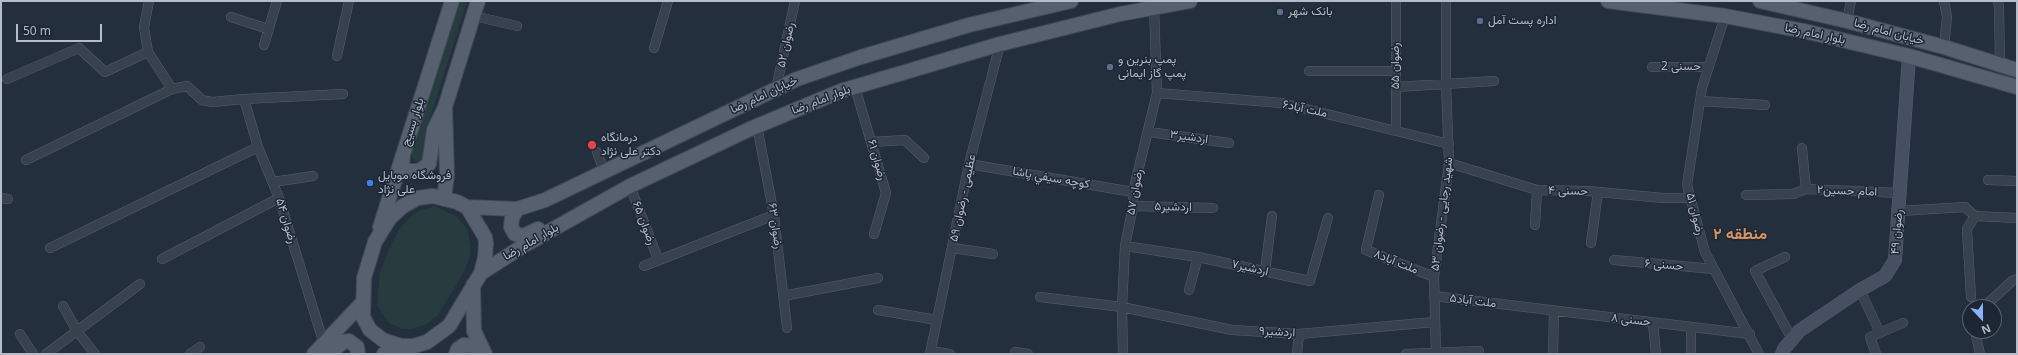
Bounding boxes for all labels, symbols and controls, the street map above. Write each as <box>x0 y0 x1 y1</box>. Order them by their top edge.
place label: بانک شهر <box>1288 5 1333 19</box>
marker: بانک شهر <box>1275 7 1285 17</box>
place label: اداره پست آمل <box>1488 14 1557 28</box>
scale bar <box>18 16 104 42</box>
marker: اداره پست آمل <box>1475 16 1485 26</box>
street label: خیابان امام رضا <box>1852 16 1926 48</box>
street label: رضوان ۵۲ <box>774 21 798 69</box>
street label: بلوار امام رضا <box>1783 21 1847 47</box>
text: 50 m <box>23 22 51 39</box>
street label: رضوان ۵۵ <box>1389 43 1403 89</box>
place label: پمپ بنرین و پمپ گاز ایمانی <box>1118 53 1186 81</box>
street label: حسنی 2 <box>1661 60 1701 74</box>
marker: پمپ بنرین و پمپ گاز ایمانی <box>1105 62 1115 72</box>
street label: خیابان امام رضا <box>728 73 800 117</box>
street label: بلوار امام رضا <box>790 82 852 118</box>
street label: بلوار بسیج <box>398 96 428 148</box>
street label: ملت آباد۶ <box>1281 97 1329 121</box>
street label: اردشیر۳ <box>1169 127 1209 147</box>
place label: درمانگاه دکتر علی نژاد <box>601 131 661 159</box>
street label: رضوان ۶۱ <box>864 138 890 182</box>
marker: درمانگاه دکتر علی نژاد <box>586 139 598 151</box>
street label: عظیمی - رضوان ۵۹ <box>947 153 979 243</box>
street label: شهید رجایی - رضوان ۵۳ <box>1428 156 1456 272</box>
street label: كوچه سيفي پاشا <box>1011 164 1091 192</box>
street label: رضوان ۵۷ <box>1124 168 1146 216</box>
place label: فروشگاه موبایل علی نژاد <box>378 169 451 197</box>
marker: فروشگاه موبایل علی نژاد <box>365 178 375 188</box>
street label: حسنی ۴ <box>1548 183 1588 199</box>
street label: امام حسین۲ <box>1817 183 1877 199</box>
street label: رضوان ۵۱ <box>1683 191 1707 237</box>
street label: رضوان ۵۴ <box>272 197 300 245</box>
street label: رضوان ۶۵ <box>629 199 659 247</box>
street label: اردشیر۵ <box>1154 199 1192 215</box>
street label: رضوان ۶۳ <box>765 202 785 250</box>
street label: رضوان ۴۹ <box>1888 209 1906 255</box>
street label: بلوار امام رضا <box>501 220 561 264</box>
district label: منطقه ۲ <box>1713 224 1767 244</box>
street label: ملت آباد۸ <box>1372 247 1420 277</box>
street label: حسنی ۶ <box>1644 256 1684 274</box>
street label: اردشیر۷ <box>1230 257 1270 279</box>
street label: ملت آباد۵ <box>1449 291 1497 311</box>
north arrow <box>1962 299 2002 339</box>
street label: حسنی ۸ <box>1610 310 1652 330</box>
text: N <box>1979 321 1993 338</box>
street label: اردشیر۹ <box>1258 324 1296 340</box>

